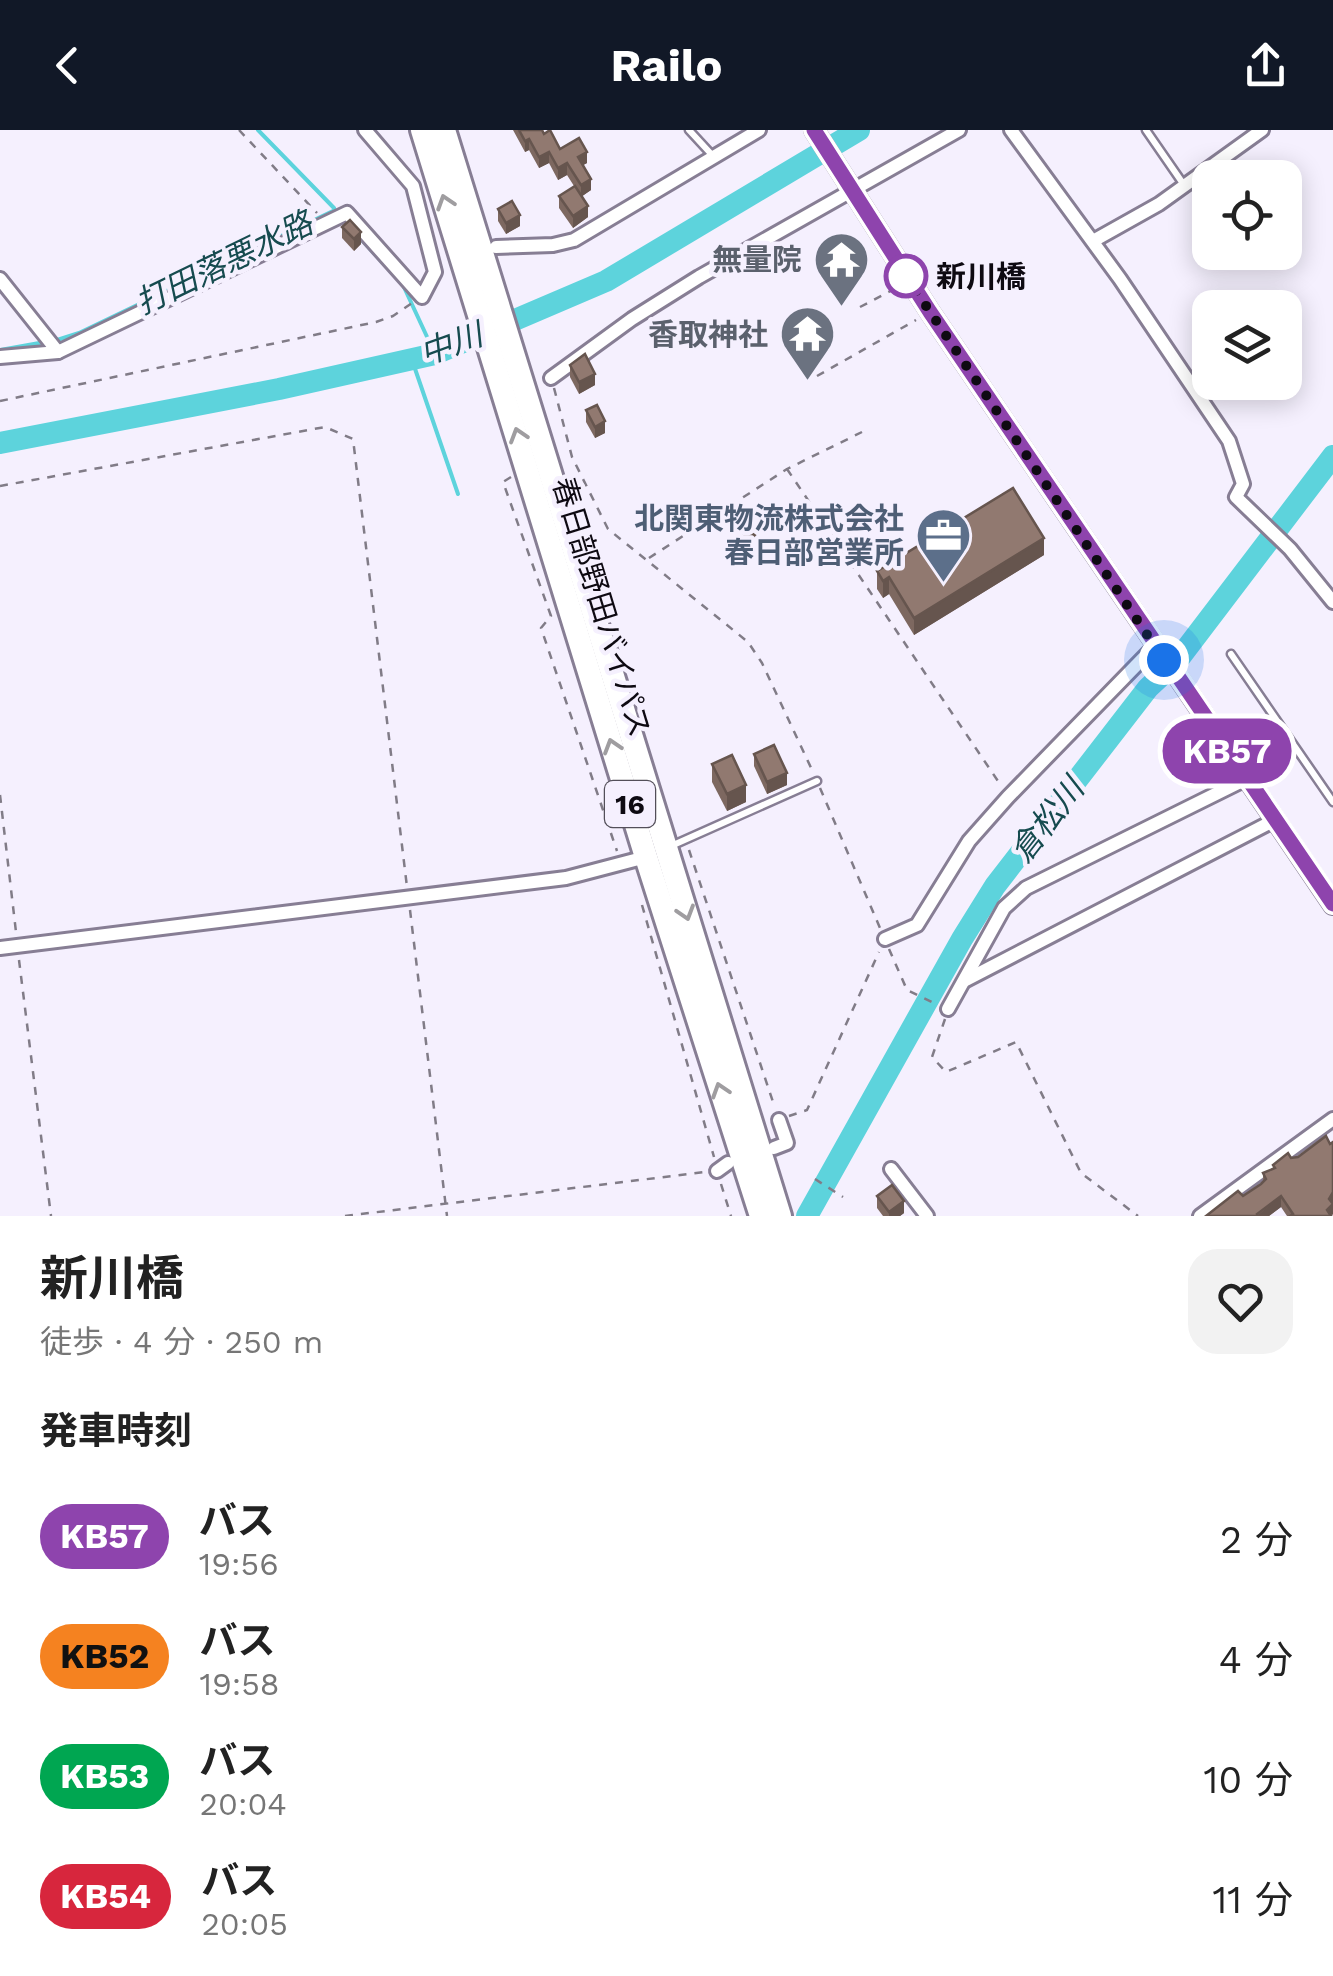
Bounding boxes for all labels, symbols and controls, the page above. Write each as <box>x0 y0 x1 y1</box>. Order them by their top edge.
icon: back <box>40 38 95 93</box>
icon: share <box>1238 38 1293 93</box>
text: Railo <box>611 39 722 92</box>
map controls <box>1192 160 1302 400</box>
button: locate <box>1192 160 1302 270</box>
one-way arrow <box>437 195 457 212</box>
water label: 打田落悪水路 <box>129 203 321 322</box>
temple icon: 無量院 <box>811 229 871 308</box>
place label: 無量院 <box>712 242 802 277</box>
marker: 新川橋 <box>885 255 927 297</box>
place label: 新川橋 <box>936 259 1026 294</box>
button: layers <box>1192 290 1302 400</box>
temple icon: 香取神社 <box>777 304 837 383</box>
water label: 中川 <box>414 314 490 373</box>
place label: 香取神社 <box>648 317 768 352</box>
one-way arrow <box>509 428 530 445</box>
street label: 春日部野田バイパス <box>546 473 658 741</box>
place label: 北関東物流株式会社 春日部営業所 <box>634 501 904 570</box>
office icon: 北関東物流株式会社 春日部営業所 <box>913 505 973 584</box>
your location <box>1139 635 1189 685</box>
line badge: KB57 <box>1157 718 1297 784</box>
text: KB57 <box>1183 730 1271 772</box>
one-way arrow <box>604 739 624 756</box>
water label: 倉松川 <box>1002 768 1093 870</box>
road number: 16 <box>605 781 655 827</box>
one-way arrow <box>674 904 694 921</box>
one-way arrow <box>712 1082 732 1099</box>
button: heart <box>1188 1249 1293 1354</box>
text: 新川橋 <box>40 1250 184 1307</box>
text: 徒歩 · 4 分 · 250 m <box>40 1323 323 1361</box>
text: 発車時刻 <box>40 1409 192 1453</box>
text: バス <box>199 1499 275 1543</box>
text: KB57 <box>60 1515 149 1557</box>
text: 2 分 <box>1220 1518 1293 1562</box>
text: 19:56 <box>199 1545 279 1583</box>
text: バス <box>199 1619 275 1663</box>
text: KB52 <box>60 1635 149 1677</box>
text: 4 分 <box>1219 1638 1293 1682</box>
text: 19:58 <box>199 1665 280 1703</box>
text: バス <box>199 1739 275 1783</box>
text: KB53 <box>60 1755 149 1797</box>
text: 10 分 <box>1204 1758 1293 1802</box>
text: 20:04 <box>199 1785 287 1823</box>
text: バス <box>201 1859 277 1903</box>
text: KB54 <box>60 1875 151 1917</box>
text: 11 分 <box>1212 1878 1293 1922</box>
text: 20:05 <box>201 1905 288 1943</box>

